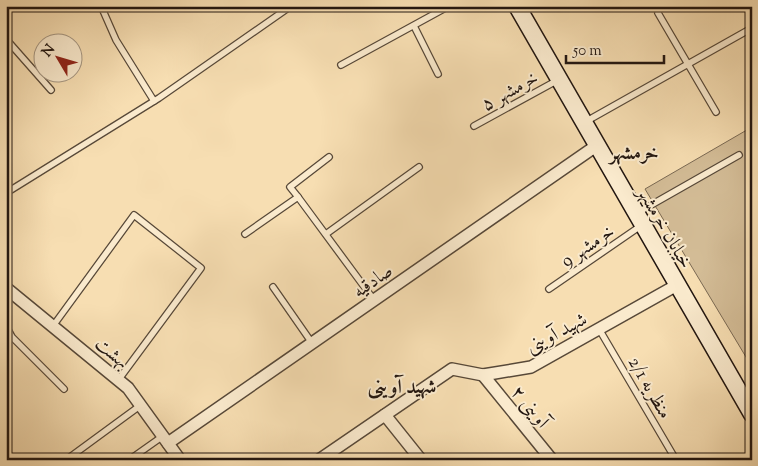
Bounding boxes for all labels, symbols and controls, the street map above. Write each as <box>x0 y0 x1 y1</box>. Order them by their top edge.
north arrow <box>32 32 82 82</box>
scale bar <box>566 32 663 64</box>
text: N <box>38 41 61 62</box>
text: 50 m <box>572 41 602 62</box>
street label: خرمشهر ۵ <box>477 65 544 119</box>
district label: خرمشهر <box>608 140 659 169</box>
street label: خیابان خرمشهر <box>628 180 698 274</box>
street label: خرمشهر 9 <box>556 219 621 275</box>
street label: صادقیه <box>348 258 399 306</box>
street label: شهید آوینی <box>522 307 592 362</box>
street label: بهشت <box>88 331 134 376</box>
street label: منظریه 2/1 <box>620 352 678 425</box>
district label: شهید آوینی <box>368 374 437 403</box>
street label: آوینی ۲ <box>504 381 556 436</box>

